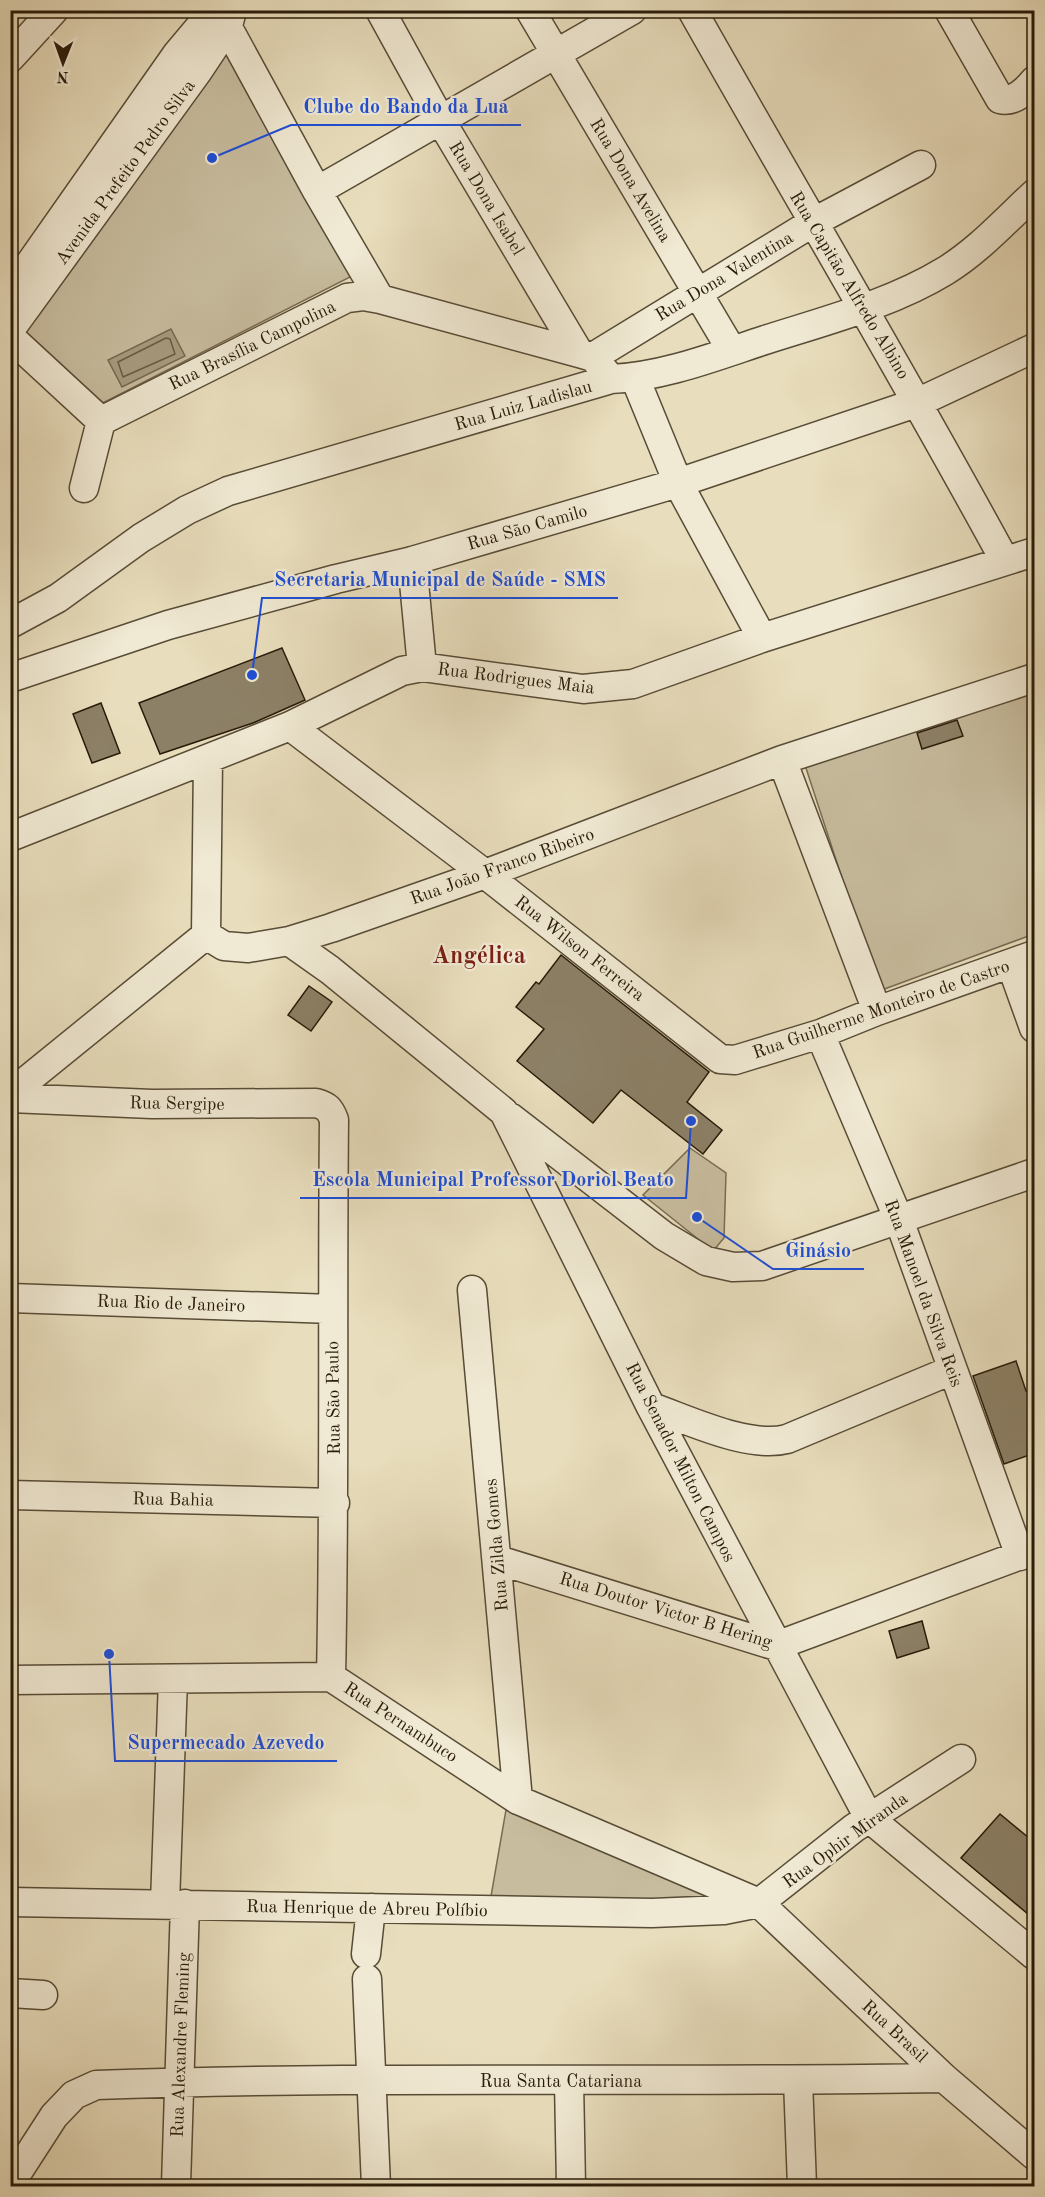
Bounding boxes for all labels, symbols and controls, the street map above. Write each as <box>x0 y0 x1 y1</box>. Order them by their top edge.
north arrow <box>33 33 93 93</box>
text: N <box>56 68 69 84</box>
street label: Avenida Prefeito Pedro Silva <box>53 77 199 268</box>
callout: Clube do Bando da Lua <box>291 87 521 125</box>
text: Clube do Bando da Lua <box>303 98 509 118</box>
street label: Rua Dona Avelina <box>586 115 674 246</box>
street label: Rua Dona Isabel <box>445 138 527 259</box>
street label: Rua Capitão Alfredo Albino <box>786 188 912 383</box>
street label: Rua Dona Valentina <box>653 229 797 325</box>
street label: Rua Brasília Campolina <box>166 298 339 394</box>
street label: Rua Luiz Ladislau <box>452 378 595 434</box>
street label: Rua São Camilo <box>465 502 590 554</box>
callout: Secretaria Municipal de Saúde - SMS <box>262 560 618 598</box>
text: Secretaria Municipal de Saúde - SMS <box>274 571 606 591</box>
street label: Rua Rodrigues Maia <box>436 660 596 698</box>
street label: Rua João Franco Ribeiro <box>408 825 597 909</box>
street label: Rua Wilson Ferreira <box>511 893 648 1005</box>
district label: Angélica <box>432 945 526 969</box>
street label: Rua Guilherme Monteiro de Castro <box>751 957 1012 1062</box>
street label: Rua Sergipe <box>129 1094 225 1114</box>
callout: Escola Municipal Professor Doriol Beato <box>300 1160 686 1198</box>
text: Escola Municipal Professor Doriol Beato <box>312 1171 674 1191</box>
street label: Rua Manoel da Silva Reis <box>881 1197 965 1390</box>
callout: Ginásio <box>773 1231 864 1269</box>
text: Ginásio <box>785 1242 851 1262</box>
street label: Rua Rio de Janeiro <box>96 1292 246 1316</box>
street label: Rua São Paulo <box>324 1341 344 1455</box>
street label: Rua Senador Milton Campos <box>622 1360 738 1565</box>
street label: Rua Zilda Gomes <box>482 1477 512 1612</box>
street label: Rua Bahia <box>132 1490 214 1510</box>
street label: Rua Doutor Victor B Hering <box>557 1570 775 1652</box>
street label: Rua Pernambuco <box>340 1679 461 1766</box>
callout: Supermecado Azevedo <box>115 1723 337 1761</box>
text: Supermecado Azevedo <box>127 1734 325 1754</box>
street label: Rua Ophir Miranda <box>780 1789 911 1892</box>
street label: Rua Henrique de Abreu Políbio <box>246 1898 488 1920</box>
street label: Rua Alexandre Fleming <box>169 1952 193 2138</box>
street label: Rua Brasil <box>858 1997 931 2067</box>
street label: Rua Santa Catariana <box>480 2073 642 2091</box>

